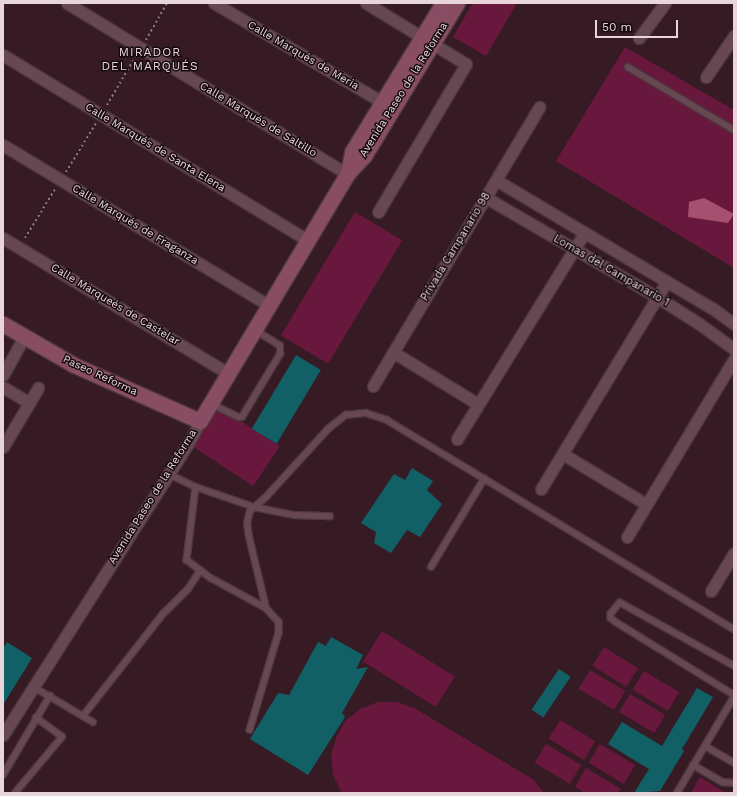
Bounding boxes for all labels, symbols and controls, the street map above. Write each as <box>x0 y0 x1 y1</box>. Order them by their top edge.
scale bar <box>597 12 680 38</box>
street label: Calle Marqués de Meria <box>245 19 361 93</box>
street label: Avenida Paseo de la Reforma <box>357 20 451 160</box>
text: 50 m <box>602 20 632 34</box>
district label: MIRADOR DEL MARQUÉS <box>101 46 199 74</box>
street label: Calle Marqués de Saltillo <box>197 80 319 160</box>
street label: Calle Marqués de Santa Elena <box>82 101 228 195</box>
street label: Calle Marqués de Fraganza <box>70 182 200 268</box>
street label: Privada Campanario 98 <box>418 190 494 304</box>
street label: Lomas del Campanario 1 <box>550 232 672 310</box>
street label: Calle Marqueés de Castelar <box>48 261 182 349</box>
street label: Paseo Reforma <box>61 353 139 399</box>
street label: Avenida Paseo de la Reforma <box>106 427 200 567</box>

